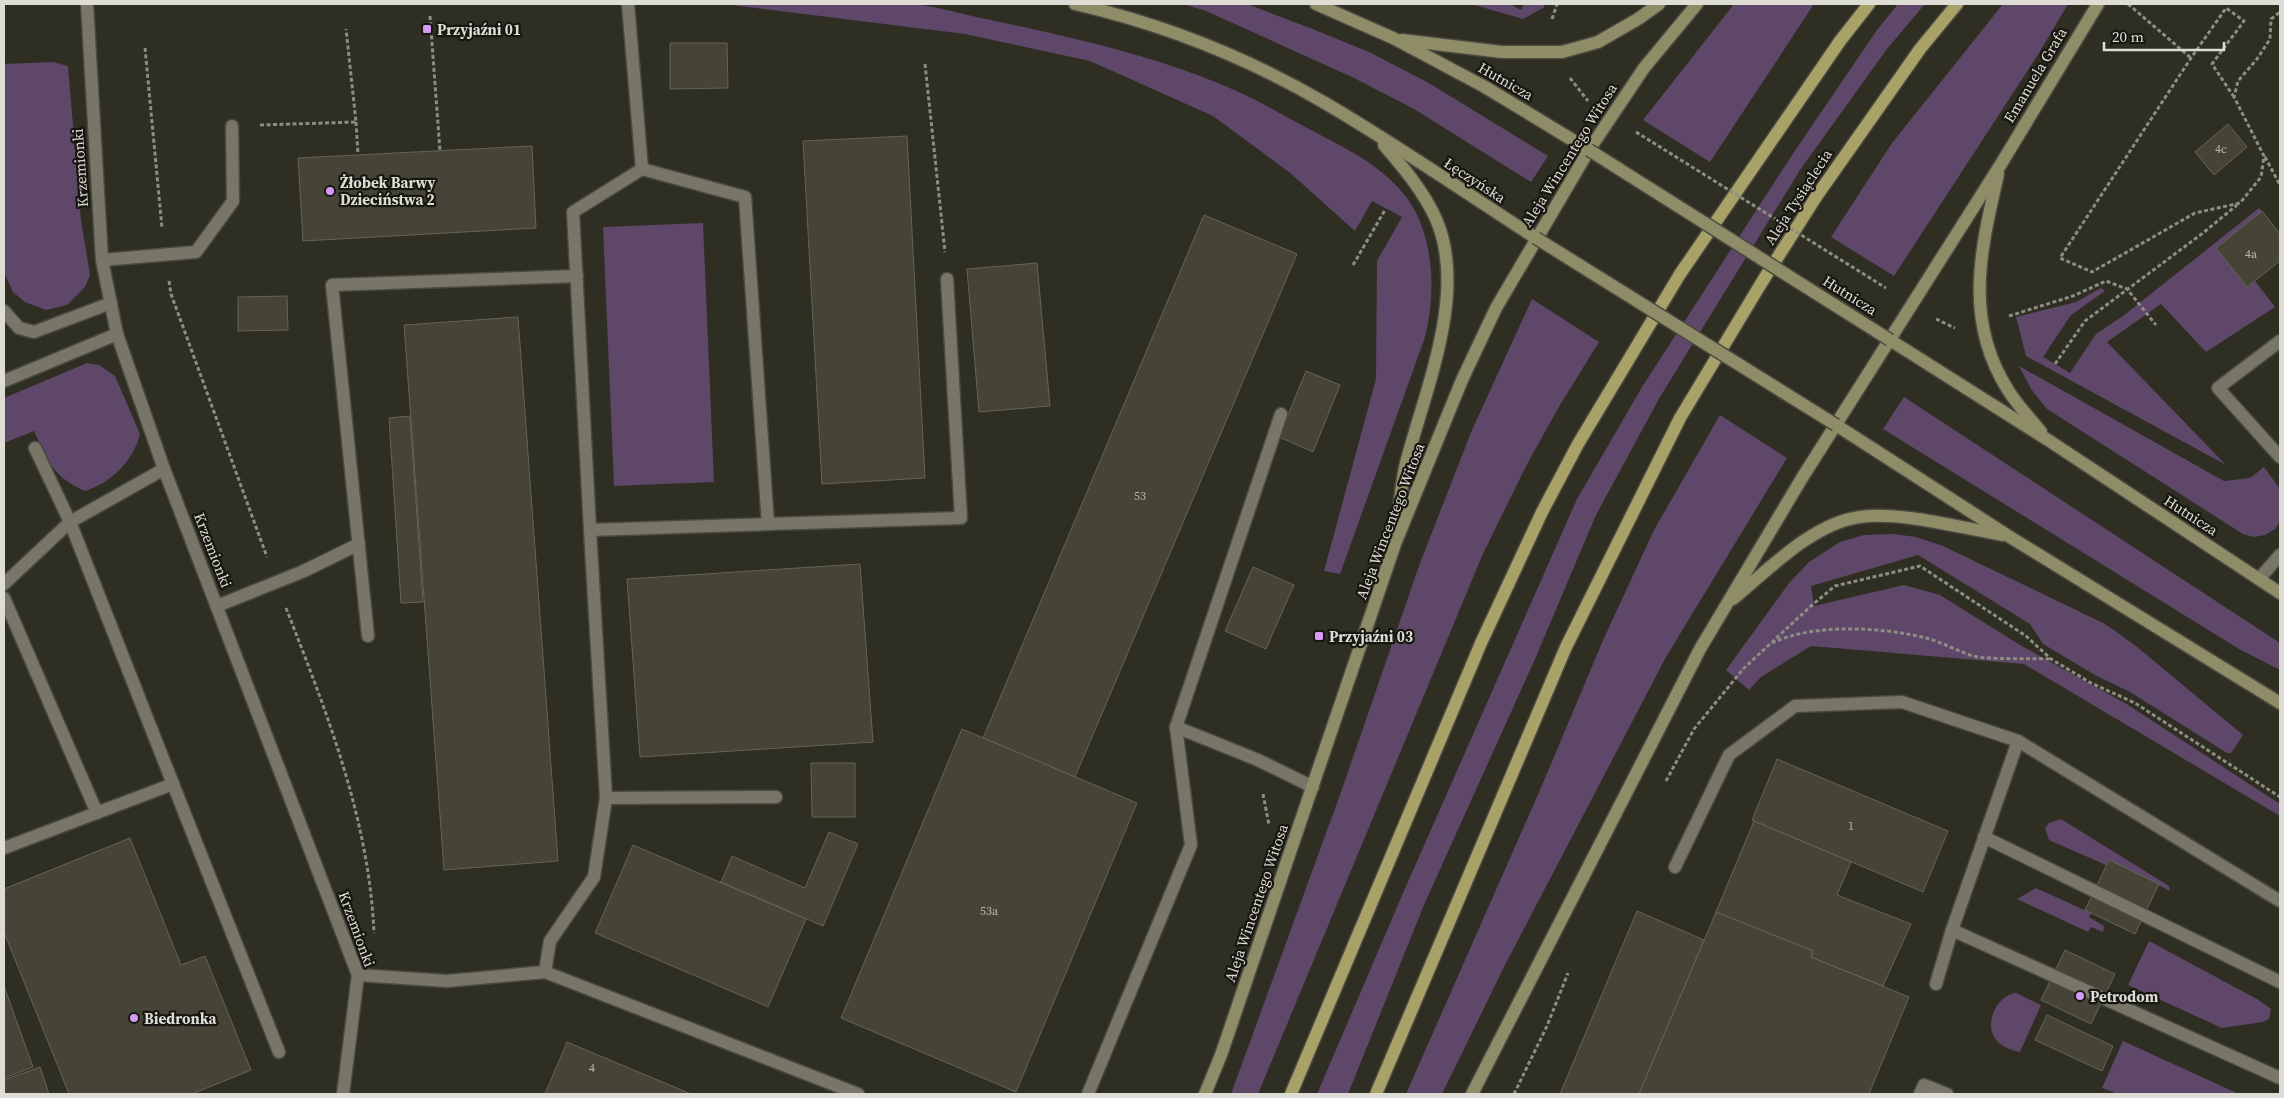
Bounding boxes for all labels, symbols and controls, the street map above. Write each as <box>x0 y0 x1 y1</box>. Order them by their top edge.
place label: Przyjaźni 01 <box>437 19 521 40</box>
scale bar <box>2104 20 2224 52</box>
marker: Przyjaźni 01 <box>421 23 433 35</box>
street label: Emanuela Grafa <box>1998 23 2072 127</box>
text: 20 m <box>2112 26 2144 47</box>
street label: Hutnicza <box>1475 57 1538 105</box>
street label: Aleja Wincentego Witosa <box>1516 79 1622 231</box>
street label: Krzemionki <box>67 128 93 208</box>
house number: 4c <box>2215 141 2227 157</box>
street label: Aleja Tysiąclecia <box>1759 145 1837 249</box>
street label: Łęczyńska <box>1440 152 1510 208</box>
place label: Żłobek Barwy Dzieciństwa 2 <box>340 172 435 210</box>
marker: Żłobek Barwy Dzieciństwa 2 <box>324 185 336 197</box>
house number: 4a <box>2245 246 2258 262</box>
street label: Hutnicza <box>1819 270 1882 320</box>
street label: Aleja Wincentego Witosa <box>1350 439 1430 602</box>
house number: 53 <box>1134 488 1146 504</box>
street label: Hutnicza <box>2160 490 2222 540</box>
street label: Krzemionki <box>189 509 237 591</box>
place label: Przyjaźni 03 <box>1329 626 1413 647</box>
marker: Przyjaźni 03 <box>1313 630 1325 642</box>
house number: 1 <box>1848 818 1854 834</box>
street label: Aleja Wincentego Witosa <box>1219 821 1293 985</box>
street label: Krzemionki <box>334 888 380 970</box>
house number: 53a <box>980 903 999 919</box>
place label: Petrodom <box>2090 986 2159 1007</box>
marker: Petrodom <box>2074 990 2086 1002</box>
place label: Biedronka <box>144 1008 218 1029</box>
marker: Biedronka <box>128 1012 140 1024</box>
house number: 4 <box>589 1060 595 1076</box>

